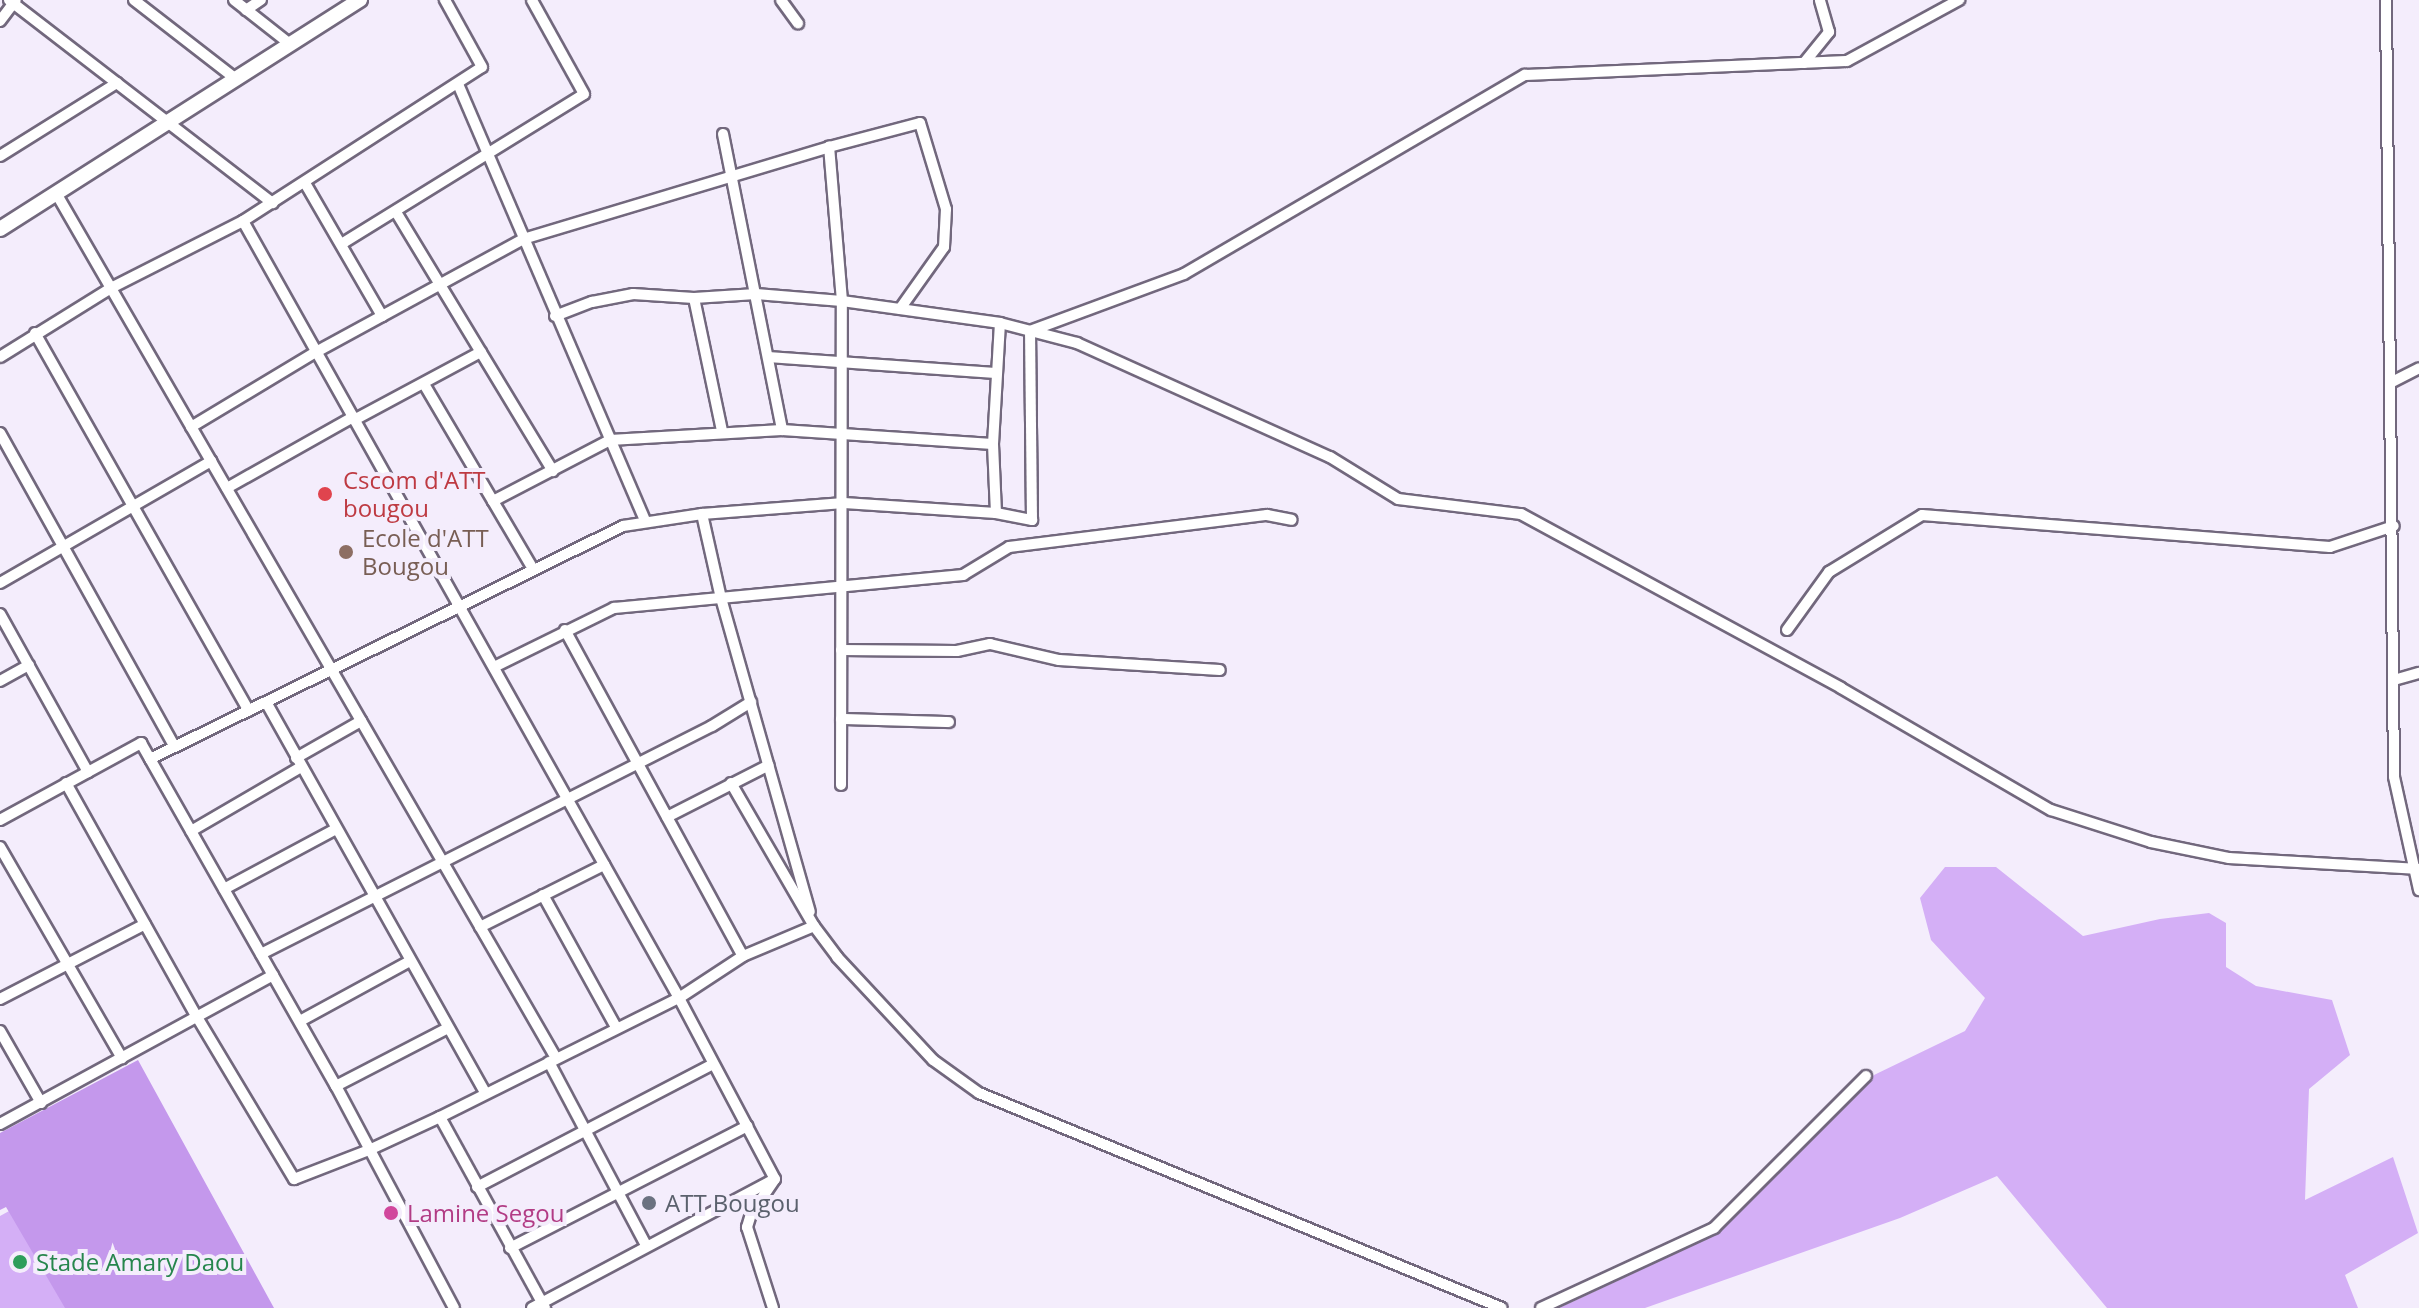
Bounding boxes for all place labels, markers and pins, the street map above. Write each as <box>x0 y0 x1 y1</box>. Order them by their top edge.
place label: Cscom d'ATT bougou <box>343 466 486 522</box>
marker: Cscom d'ATT bougou <box>314 483 336 505</box>
place label: Ecole d'ATT Bougou <box>362 524 489 580</box>
marker: Ecole d'ATT Bougou <box>337 543 355 561</box>
place label: ATT Bougou <box>665 1189 800 1217</box>
marker: ATT Bougou <box>640 1194 658 1212</box>
place label: Lamine Segou <box>407 1199 564 1227</box>
marker: Lamine Segou <box>382 1204 400 1222</box>
place label: Stade Amary Daou <box>36 1248 244 1276</box>
marker: Stade Amary Daou <box>11 1253 29 1271</box>

